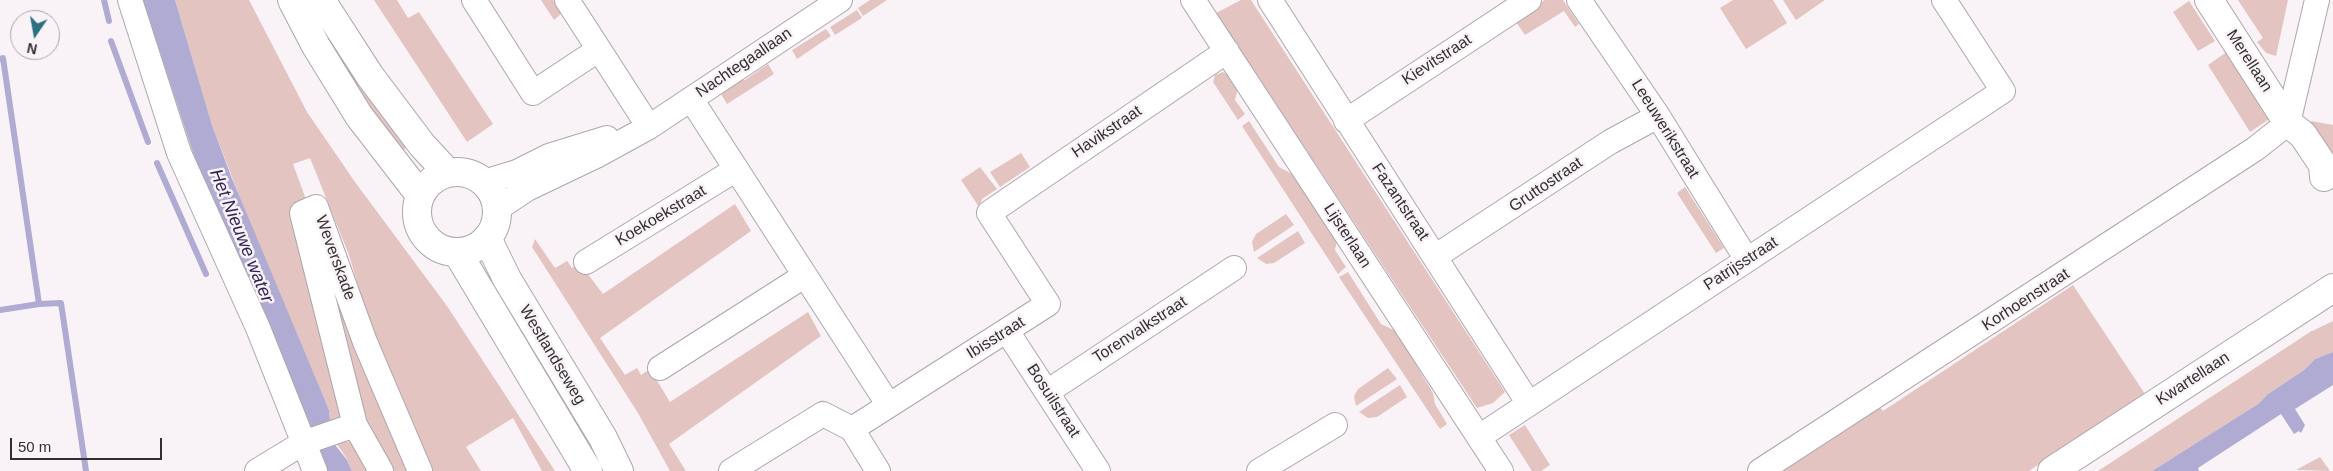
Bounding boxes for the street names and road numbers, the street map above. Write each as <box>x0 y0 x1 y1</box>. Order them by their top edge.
street label: Nachtegaallaan <box>693 24 795 102</box>
street label: Merellaan <box>2222 26 2276 96</box>
street label: Kievitstraat <box>1399 30 1475 90</box>
street label: Leeuwerikstraat <box>1627 76 1703 182</box>
street label: Havikstraat <box>1068 102 1146 162</box>
street label: Gruttostraat <box>1506 153 1586 217</box>
street label: Fazantstraat <box>1367 160 1433 244</box>
street label: Koekoekstraat <box>612 181 710 251</box>
street label: Lijsterlaan <box>1319 200 1375 272</box>
street label: Weverskade <box>311 213 359 303</box>
street label: Patrijsstraat <box>1700 233 1782 295</box>
street label: Korhoenstraat <box>1979 265 2073 335</box>
street label: Torenvalkstraat <box>1089 292 1191 368</box>
street label: Westlandseweg <box>515 302 589 408</box>
street label: Ibisstraat <box>963 313 1029 363</box>
street label: Kwartellaan <box>2153 348 2233 410</box>
street label: Bosuilstraat <box>1022 361 1084 441</box>

